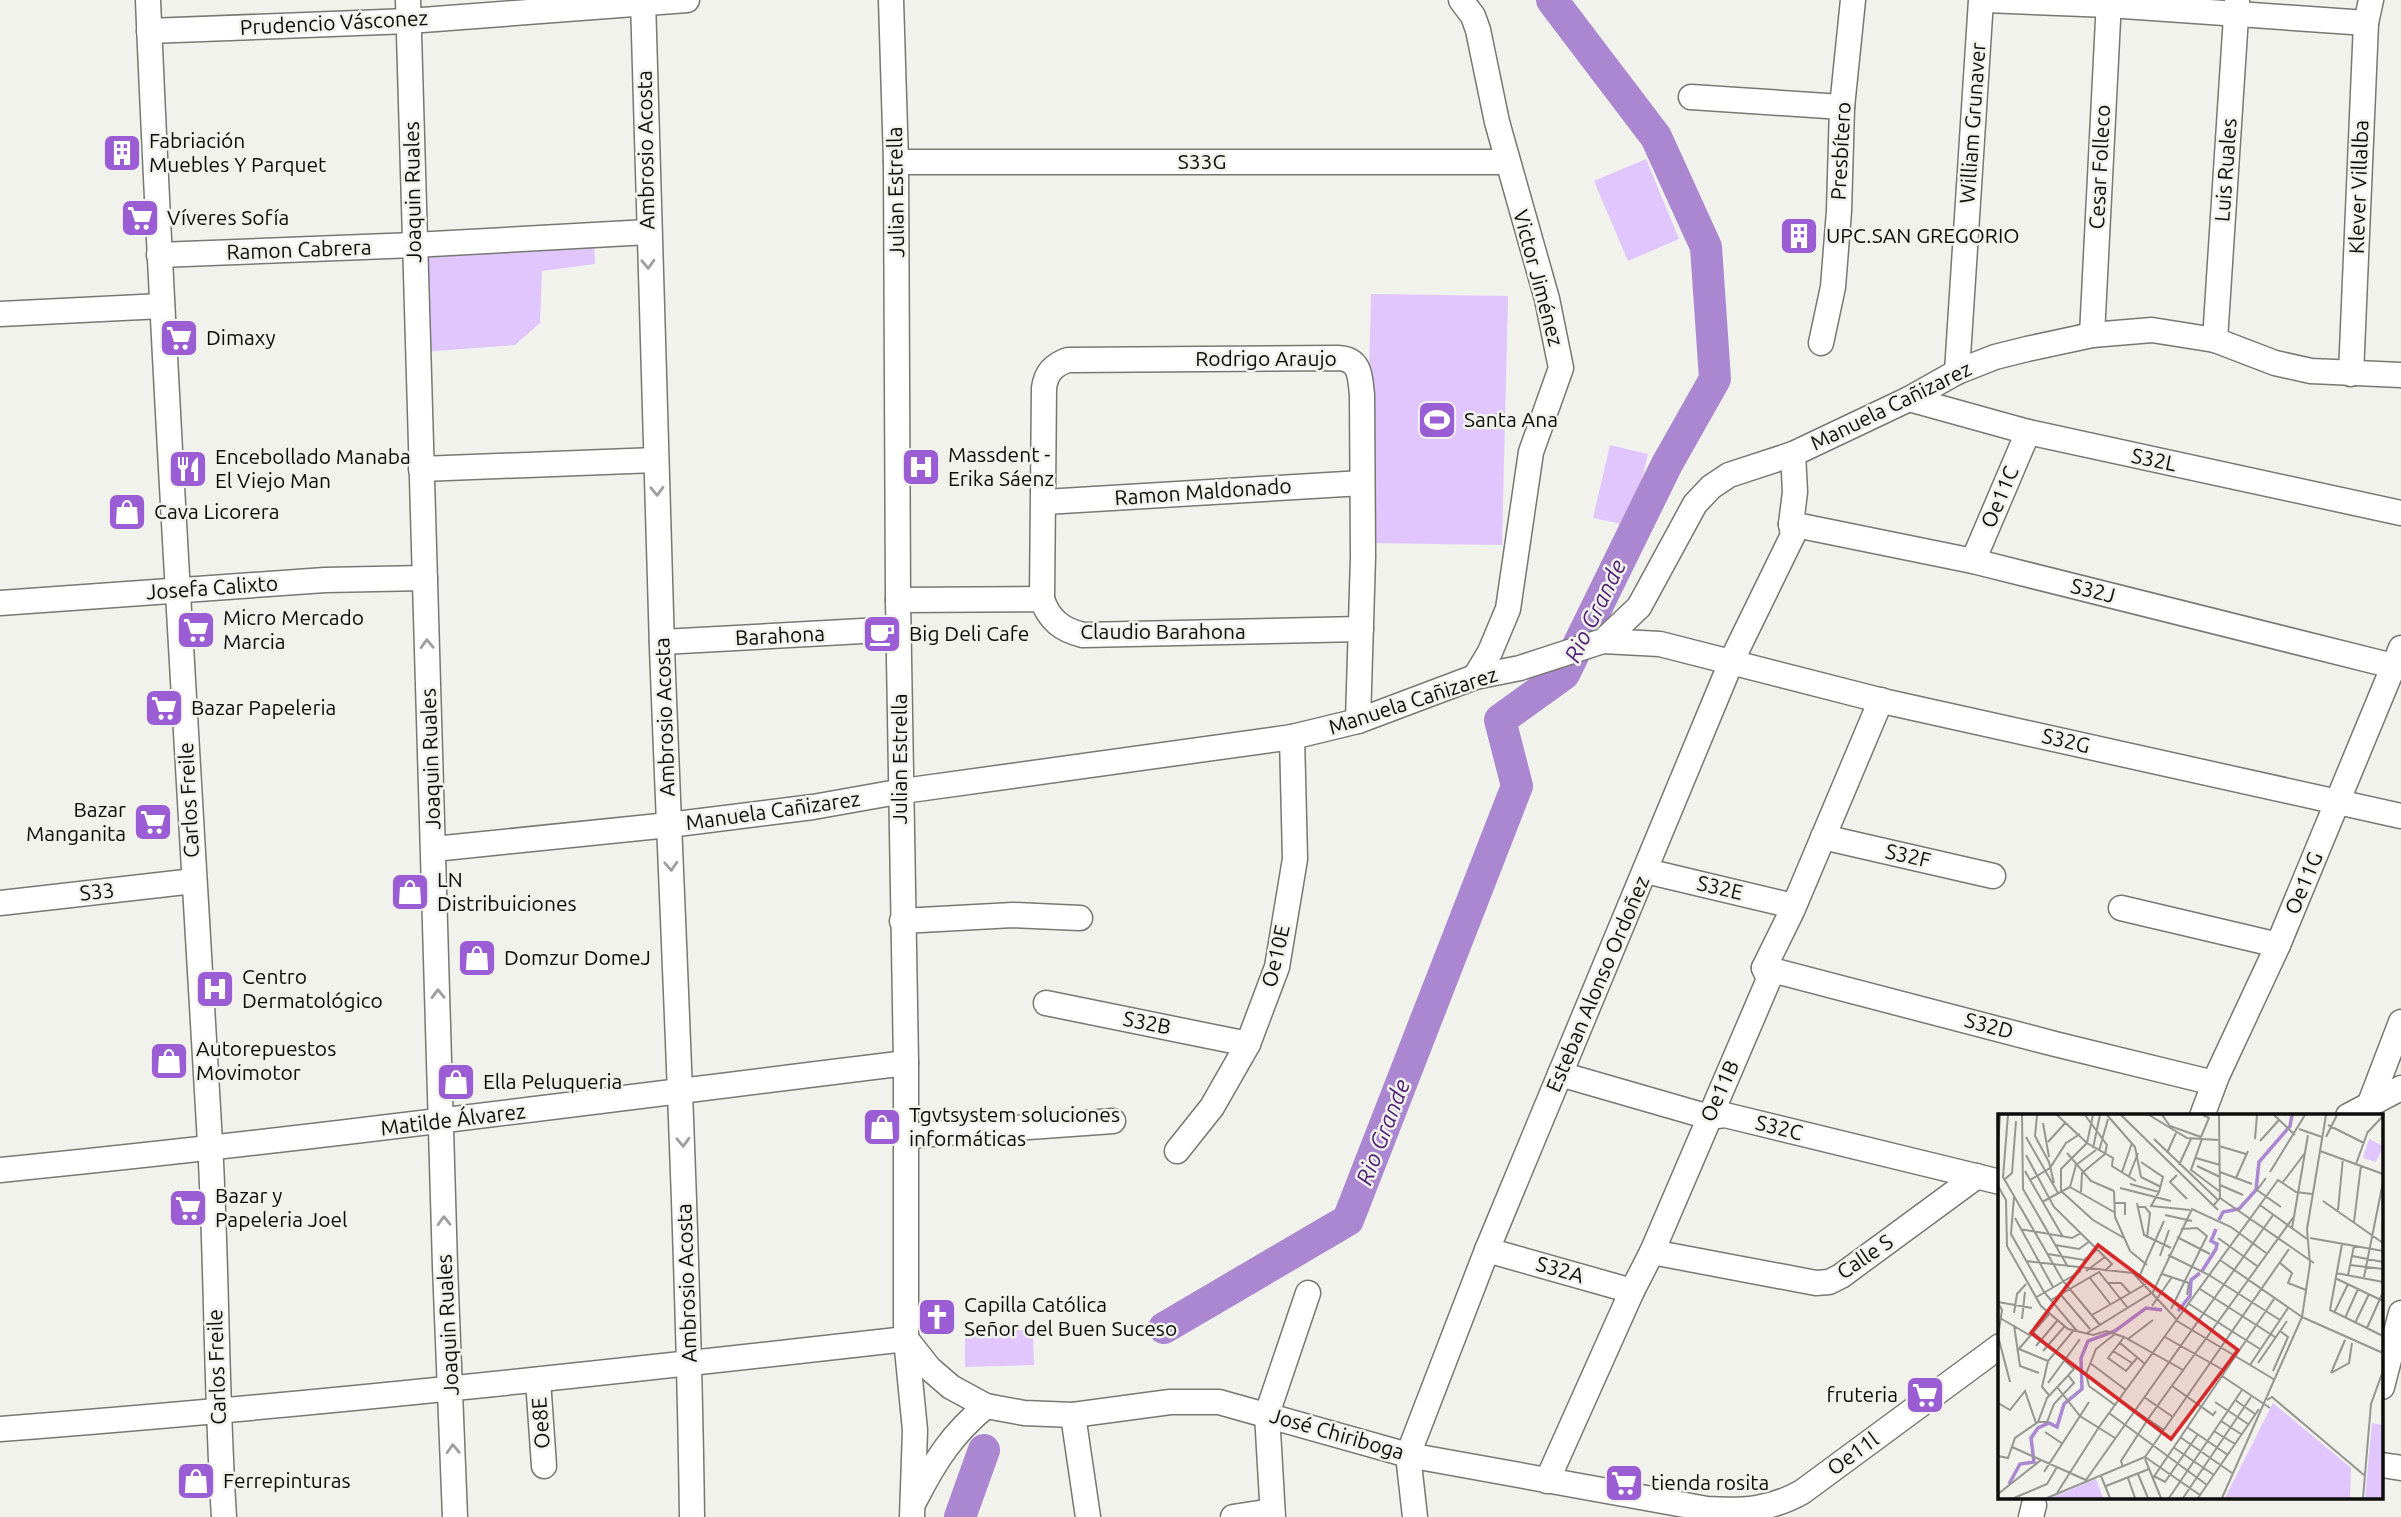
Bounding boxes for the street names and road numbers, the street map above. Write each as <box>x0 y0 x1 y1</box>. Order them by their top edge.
street label: Prudencio Vásconez <box>239 5 429 39</box>
street label: William Grunaver <box>1954 42 1990 204</box>
street label: Ambrosio Acosta <box>632 70 658 230</box>
street label: Presbítero <box>1825 101 1855 201</box>
street label: Cesar Folleco <box>2084 104 2114 230</box>
street label: Luis Ruales <box>2209 117 2241 223</box>
street label: Klever Villalba <box>2344 120 2372 254</box>
street label: Joaquin Ruales <box>399 121 425 263</box>
street label: Julian Estrella <box>882 126 908 258</box>
street label: S33G <box>1178 149 1226 173</box>
street label: Victor Jiménez <box>1509 207 1569 349</box>
street label: Ramon Cabrera <box>226 234 372 264</box>
street label: Rodrigo Araujo <box>1195 346 1337 370</box>
street label: Manuela Cañizarez <box>1806 356 1975 454</box>
street label: S32L <box>2130 443 2179 476</box>
street label: Oe11C <box>1975 462 2023 531</box>
street label: Ramon Maldonado <box>1114 473 1292 509</box>
street label: Josefa Calixto <box>145 570 279 604</box>
street label: S32J <box>2068 573 2118 607</box>
street label: Claudio Barahona <box>1080 619 1246 643</box>
street label: Barahona <box>734 621 825 649</box>
street label: Ambrosio Acosta <box>649 637 679 797</box>
street label: Manuela Cañizarez <box>1325 661 1500 739</box>
street label: Joaquin Ruales <box>416 688 444 830</box>
street label: Julian Estrella <box>887 693 911 825</box>
street label: S32G <box>2040 723 2093 757</box>
street label: Carlos Freile <box>173 742 203 858</box>
street label: Manuela Cañizarez <box>684 786 862 834</box>
street label: S32F <box>1883 838 1933 872</box>
street label: Oe11G <box>2279 848 2327 917</box>
street label: S32E <box>1695 870 1746 904</box>
street label: Esteban Alonso Ordoñez <box>1541 872 1654 1095</box>
street label: S33 <box>78 877 115 905</box>
street label: Oe10E <box>1256 922 1294 989</box>
street label: S32B <box>1121 1006 1173 1038</box>
street label: S32D <box>1962 1007 2016 1043</box>
street label: Oe11B <box>1695 1056 1743 1125</box>
street label: Matilde Álvarez <box>379 1098 527 1140</box>
street label: S32C <box>1753 1110 1805 1144</box>
street label: Ambrosio Acosta <box>671 1203 701 1363</box>
street label: Calle S <box>1832 1229 1897 1283</box>
street label: S32A <box>1534 1251 1587 1287</box>
street label: Joaquin Ruales <box>431 1254 463 1396</box>
street label: Carlos Freile <box>202 1309 230 1425</box>
street label: Oe8E <box>526 1397 554 1450</box>
street label: José Chiriboga <box>1267 1402 1407 1464</box>
street label: Oe11l <box>1822 1427 1883 1480</box>

